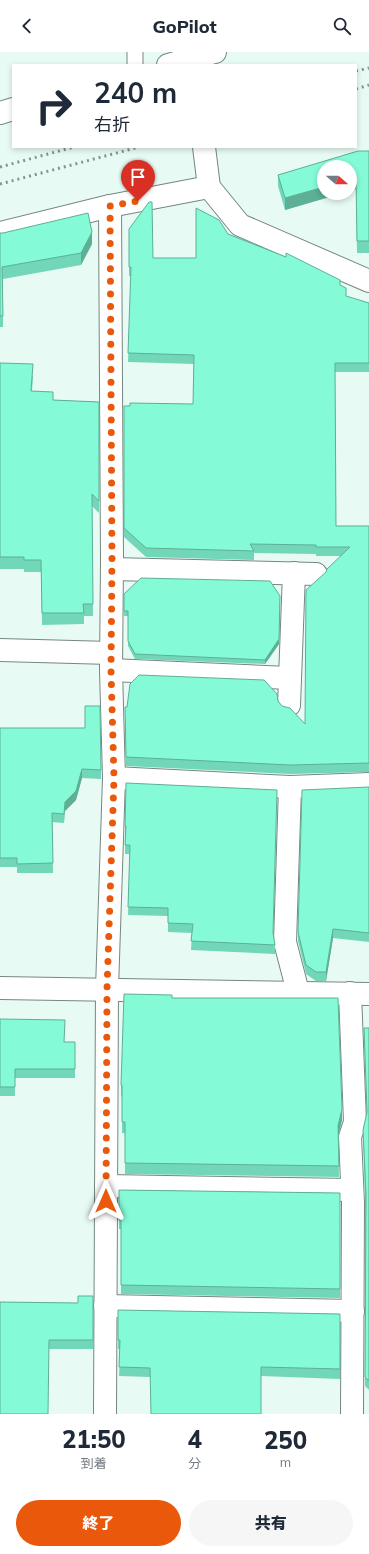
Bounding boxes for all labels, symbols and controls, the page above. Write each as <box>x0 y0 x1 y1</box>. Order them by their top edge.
icon: back <box>16 15 38 37</box>
text: GoPilot <box>152 15 217 38</box>
icon: search <box>331 15 353 37</box>
text: 240 m <box>94 75 177 110</box>
icon: right <box>28 80 80 132</box>
text: 右折 <box>94 113 130 136</box>
pin <box>121 160 155 201</box>
north arrow <box>317 160 357 200</box>
map controls <box>317 160 357 200</box>
icon: arrive <box>127 166 149 188</box>
position arrow <box>85 1180 127 1222</box>
text: 21:50 <box>62 1424 126 1454</box>
text: 4 <box>188 1424 202 1454</box>
text: 250 <box>264 1425 307 1455</box>
text: m <box>280 1454 291 1470</box>
text: 到着 <box>81 1455 107 1471</box>
text: 分 <box>188 1455 201 1471</box>
button: 終了 <box>16 1500 181 1546</box>
button: 共有 <box>189 1500 353 1546</box>

